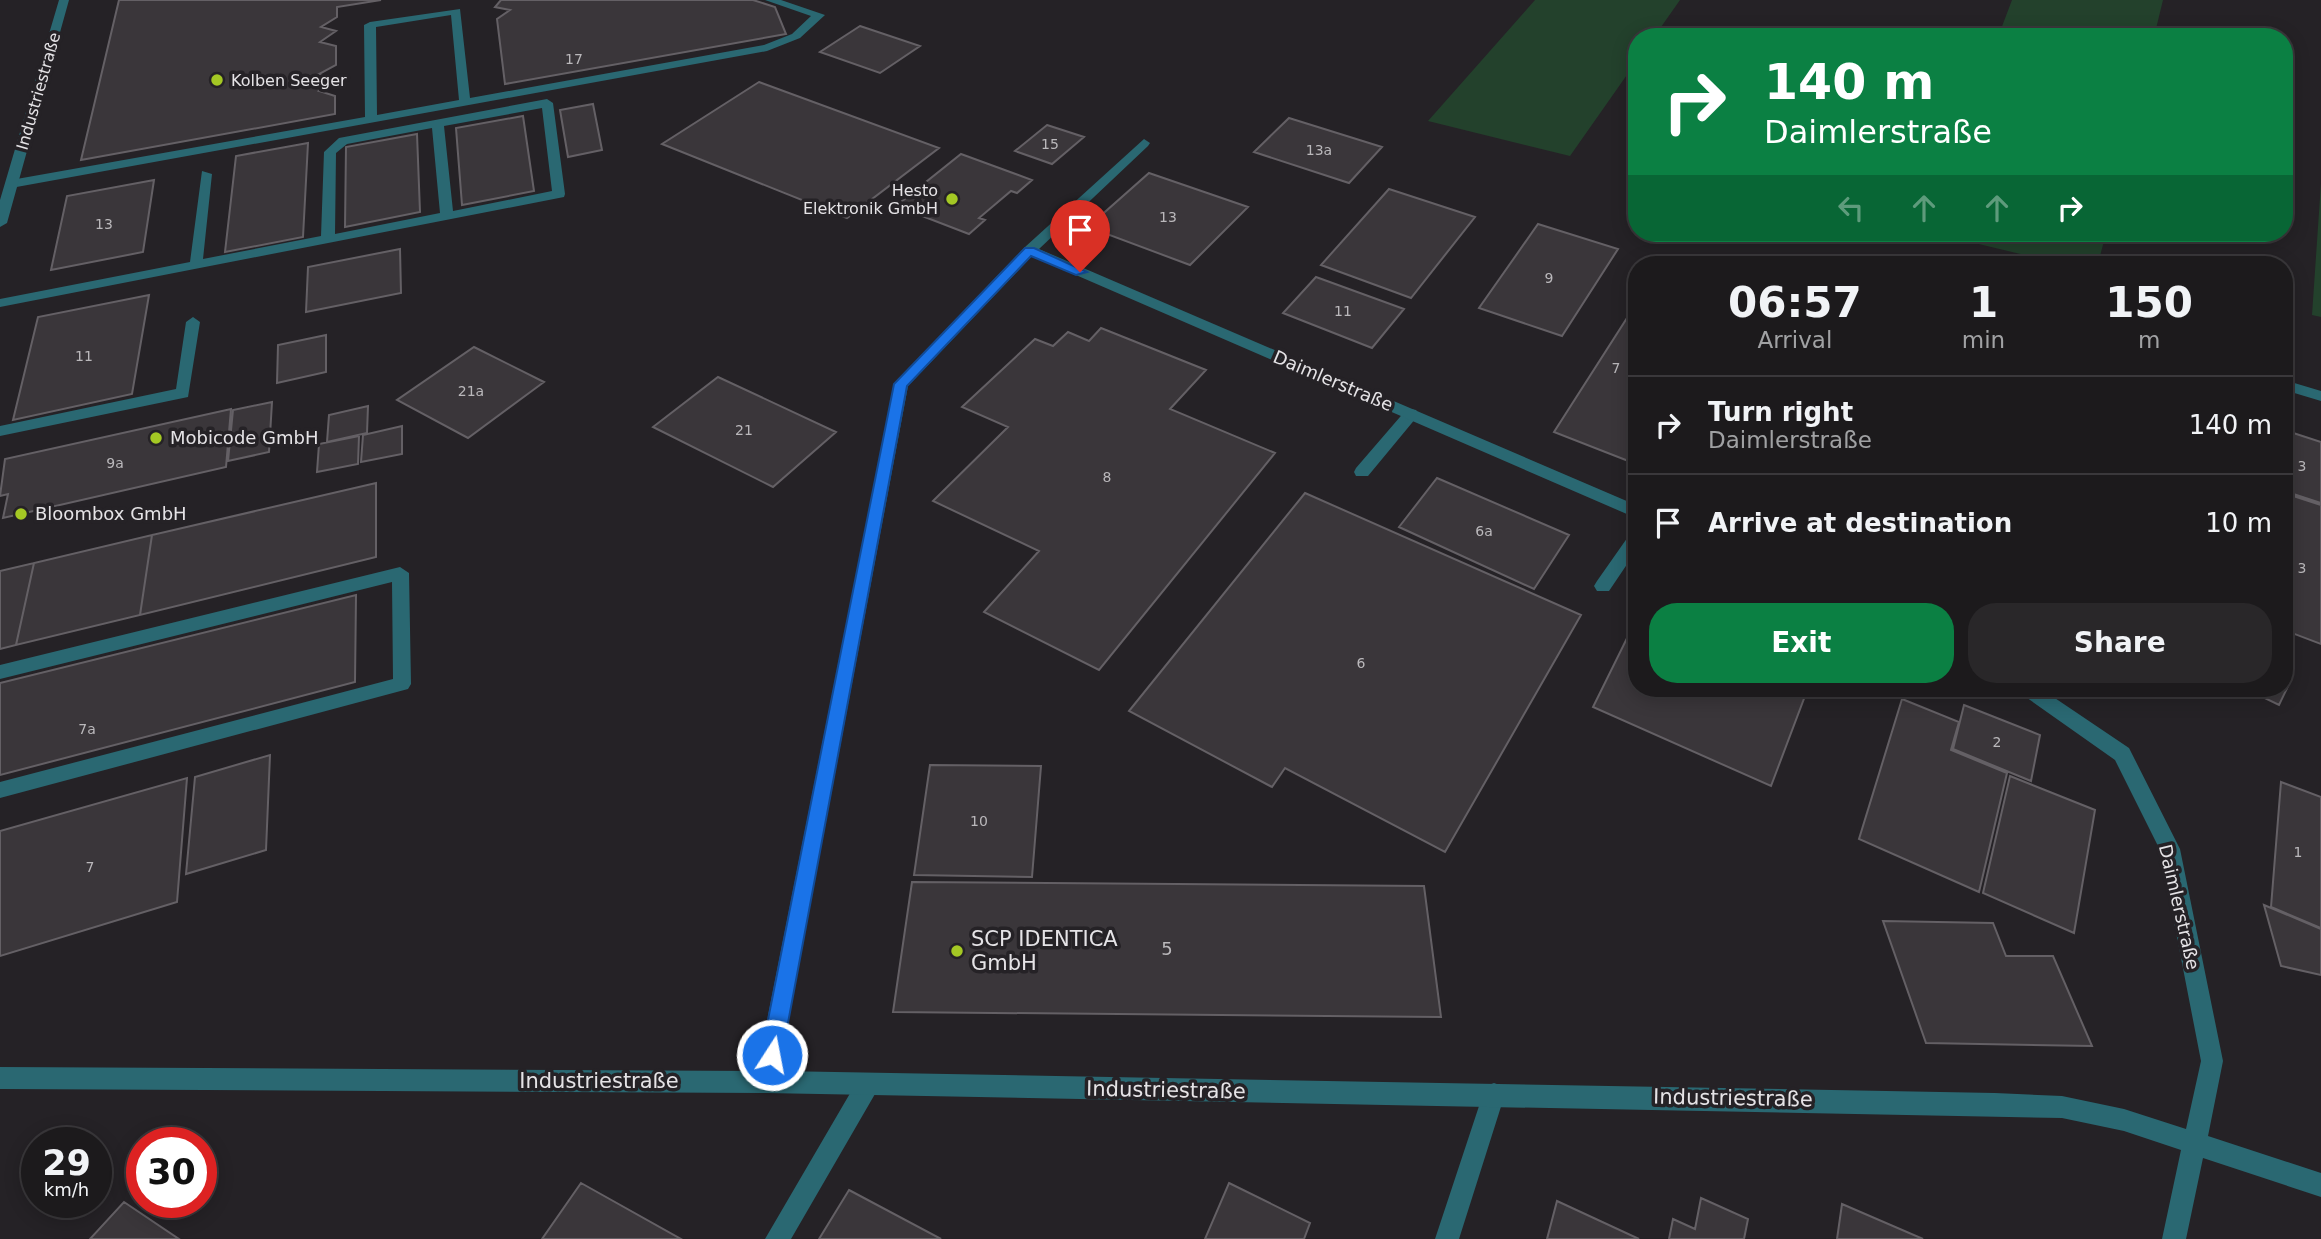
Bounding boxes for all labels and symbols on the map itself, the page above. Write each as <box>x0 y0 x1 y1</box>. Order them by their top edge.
street label: Industriestraße <box>13 30 64 152</box>
house number: 17 <box>565 51 583 67</box>
place label: Kolben Seeger <box>231 71 347 90</box>
marker: Kolben Seeger <box>209 72 225 88</box>
house number: 15 <box>1041 136 1059 152</box>
house number: 13a <box>1306 142 1332 158</box>
place label: Hesto Elektronik GmbH <box>803 181 938 218</box>
marker: Hesto Elektronik GmbH <box>944 191 960 207</box>
pin <box>1050 200 1110 272</box>
house number: 13 <box>1159 209 1177 225</box>
house number: 13 <box>95 216 113 232</box>
house number: 9 <box>1545 270 1553 286</box>
house number: 11 <box>1334 303 1352 319</box>
street label: Daimlerstraße <box>1270 346 1396 415</box>
house number: 11 <box>75 348 93 364</box>
house number: 7 <box>1612 360 1620 376</box>
house number: 21a <box>458 383 484 399</box>
house number: 21 <box>735 422 753 438</box>
place label: Mobicode GmbH <box>170 427 319 448</box>
marker: Mobicode GmbH <box>148 430 164 446</box>
house number: 9a <box>106 455 124 471</box>
house number: 3 <box>2298 458 2306 474</box>
house number: 8 <box>1103 469 1111 485</box>
place label: Bloombox GmbH <box>35 503 187 524</box>
marker: Bloombox GmbH <box>13 506 29 522</box>
house number: 6a <box>1475 523 1493 539</box>
house number: 3 <box>2298 560 2306 576</box>
house number: 6 <box>1357 655 1366 671</box>
house number: 7a <box>78 721 96 737</box>
house number: 2 <box>1993 734 2001 750</box>
house number: 10 <box>970 813 988 829</box>
street label: Daimlerstraße <box>2155 842 2204 972</box>
house number: 1 <box>2294 844 2302 860</box>
house number: 7 <box>86 859 94 875</box>
place label: SCP IDENTICA GmbH <box>971 927 1118 975</box>
house number: 5 <box>1161 938 1173 959</box>
marker: SCP IDENTICA GmbH <box>949 943 965 959</box>
position arrow <box>735 1018 809 1092</box>
street label: Industriestraße <box>519 1069 679 1093</box>
street label: Industriestraße <box>1086 1077 1246 1103</box>
street label: Industriestraße <box>1653 1085 1813 1111</box>
speed limit sign: 30 <box>126 1127 217 1218</box>

